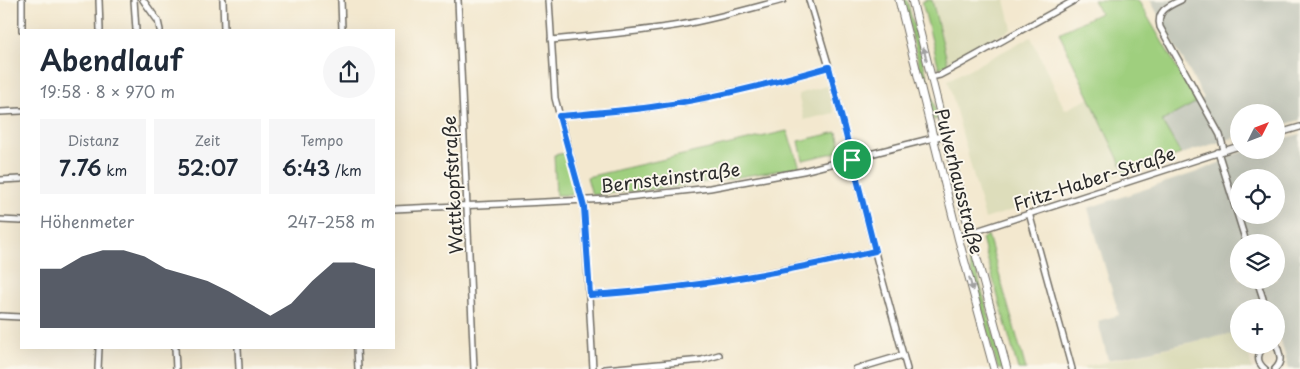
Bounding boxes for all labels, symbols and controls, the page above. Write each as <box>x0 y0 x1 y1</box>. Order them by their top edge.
text: Abendlauf <box>40 38 183 81</box>
button: share <box>323 46 375 98</box>
one-way arrow <box>921 46 929 61</box>
text: 19:58 · 8 × 970 m <box>40 79 175 103</box>
north arrow <box>1230 104 1285 159</box>
map controls <box>1230 104 1285 354</box>
street label: Pulverhausstraße <box>929 105 991 257</box>
street label: Wattkopfstraße <box>435 115 469 255</box>
text: Distanz <box>67 130 119 151</box>
text: Zeit <box>195 130 220 151</box>
text: Tempo <box>300 130 343 151</box>
pin <box>831 139 873 181</box>
street label: Fritz-Haber-Straße <box>1010 139 1178 217</box>
icon: arrive <box>838 146 866 174</box>
text: 7.76 <box>59 151 102 183</box>
text: 52:07 <box>177 151 238 183</box>
text: 6:43 <box>282 151 330 183</box>
street label: Bernsteinstraße <box>598 155 742 199</box>
text: km <box>102 160 127 181</box>
text: /km <box>330 160 362 181</box>
button: locate <box>1230 169 1285 224</box>
text: Höhenmeter <box>40 209 134 233</box>
text: 247–258 m <box>287 209 375 233</box>
button: layers <box>1230 234 1285 289</box>
one-way arrow <box>967 276 975 291</box>
button: + <box>1230 299 1285 354</box>

